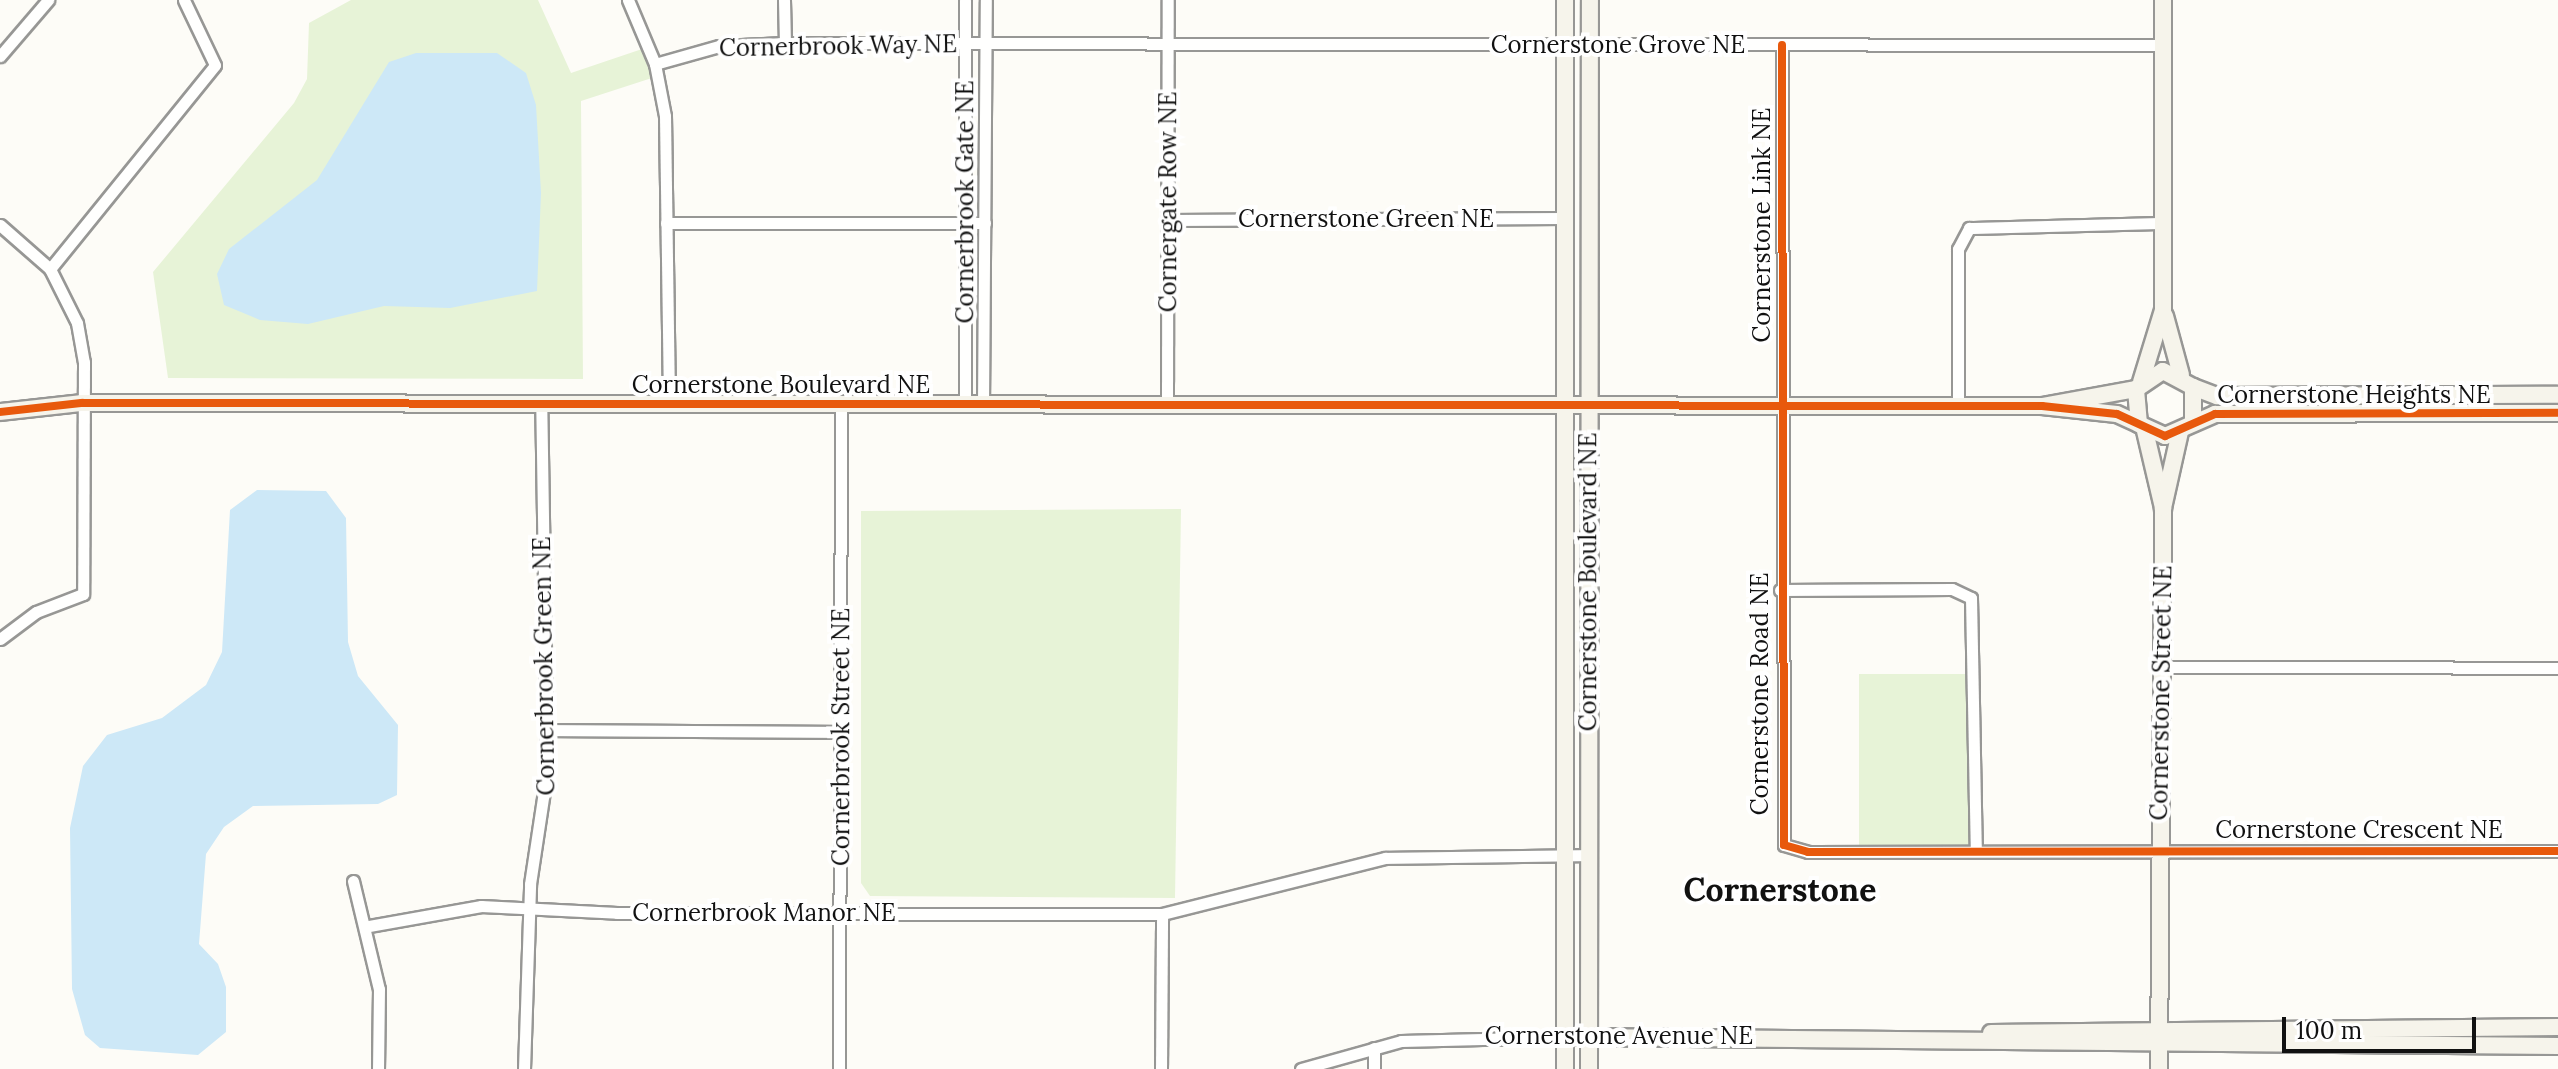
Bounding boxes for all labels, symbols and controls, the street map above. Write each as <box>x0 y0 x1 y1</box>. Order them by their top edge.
street label: Cornerbrook Way NE <box>719 30 957 62</box>
street label: Cornerstone Grove NE <box>1491 31 1745 59</box>
street label: Cornerbrook Gate NE <box>951 81 979 323</box>
street label: Cornergate Row NE <box>1154 92 1182 312</box>
street label: Cornerstone Link NE <box>1748 107 1776 343</box>
street label: Cornerstone Green NE <box>1238 205 1494 233</box>
street label: Cornerstone Boulevard NE <box>632 371 930 399</box>
street label: Cornerstone Heights NE <box>2217 381 2491 409</box>
street label: Cornerstone Boulevard NE <box>1574 433 1602 731</box>
street label: Cornerbrook Green NE <box>527 536 561 796</box>
street label: Cornerstone Street NE <box>2144 565 2178 821</box>
street label: Cornerstone Road NE <box>1746 573 1774 815</box>
street label: Cornerbrook Street NE <box>827 608 855 866</box>
street label: Cornerstone Crescent NE <box>2215 816 2503 844</box>
district label: Cornerstone <box>1684 871 1876 909</box>
street label: Cornerbrook Manor NE <box>632 899 896 927</box>
scale bar <box>2286 1001 2480 1051</box>
text: 100 m <box>2296 1015 2362 1046</box>
street label: Cornerstone Avenue NE <box>1485 1022 1753 1050</box>

